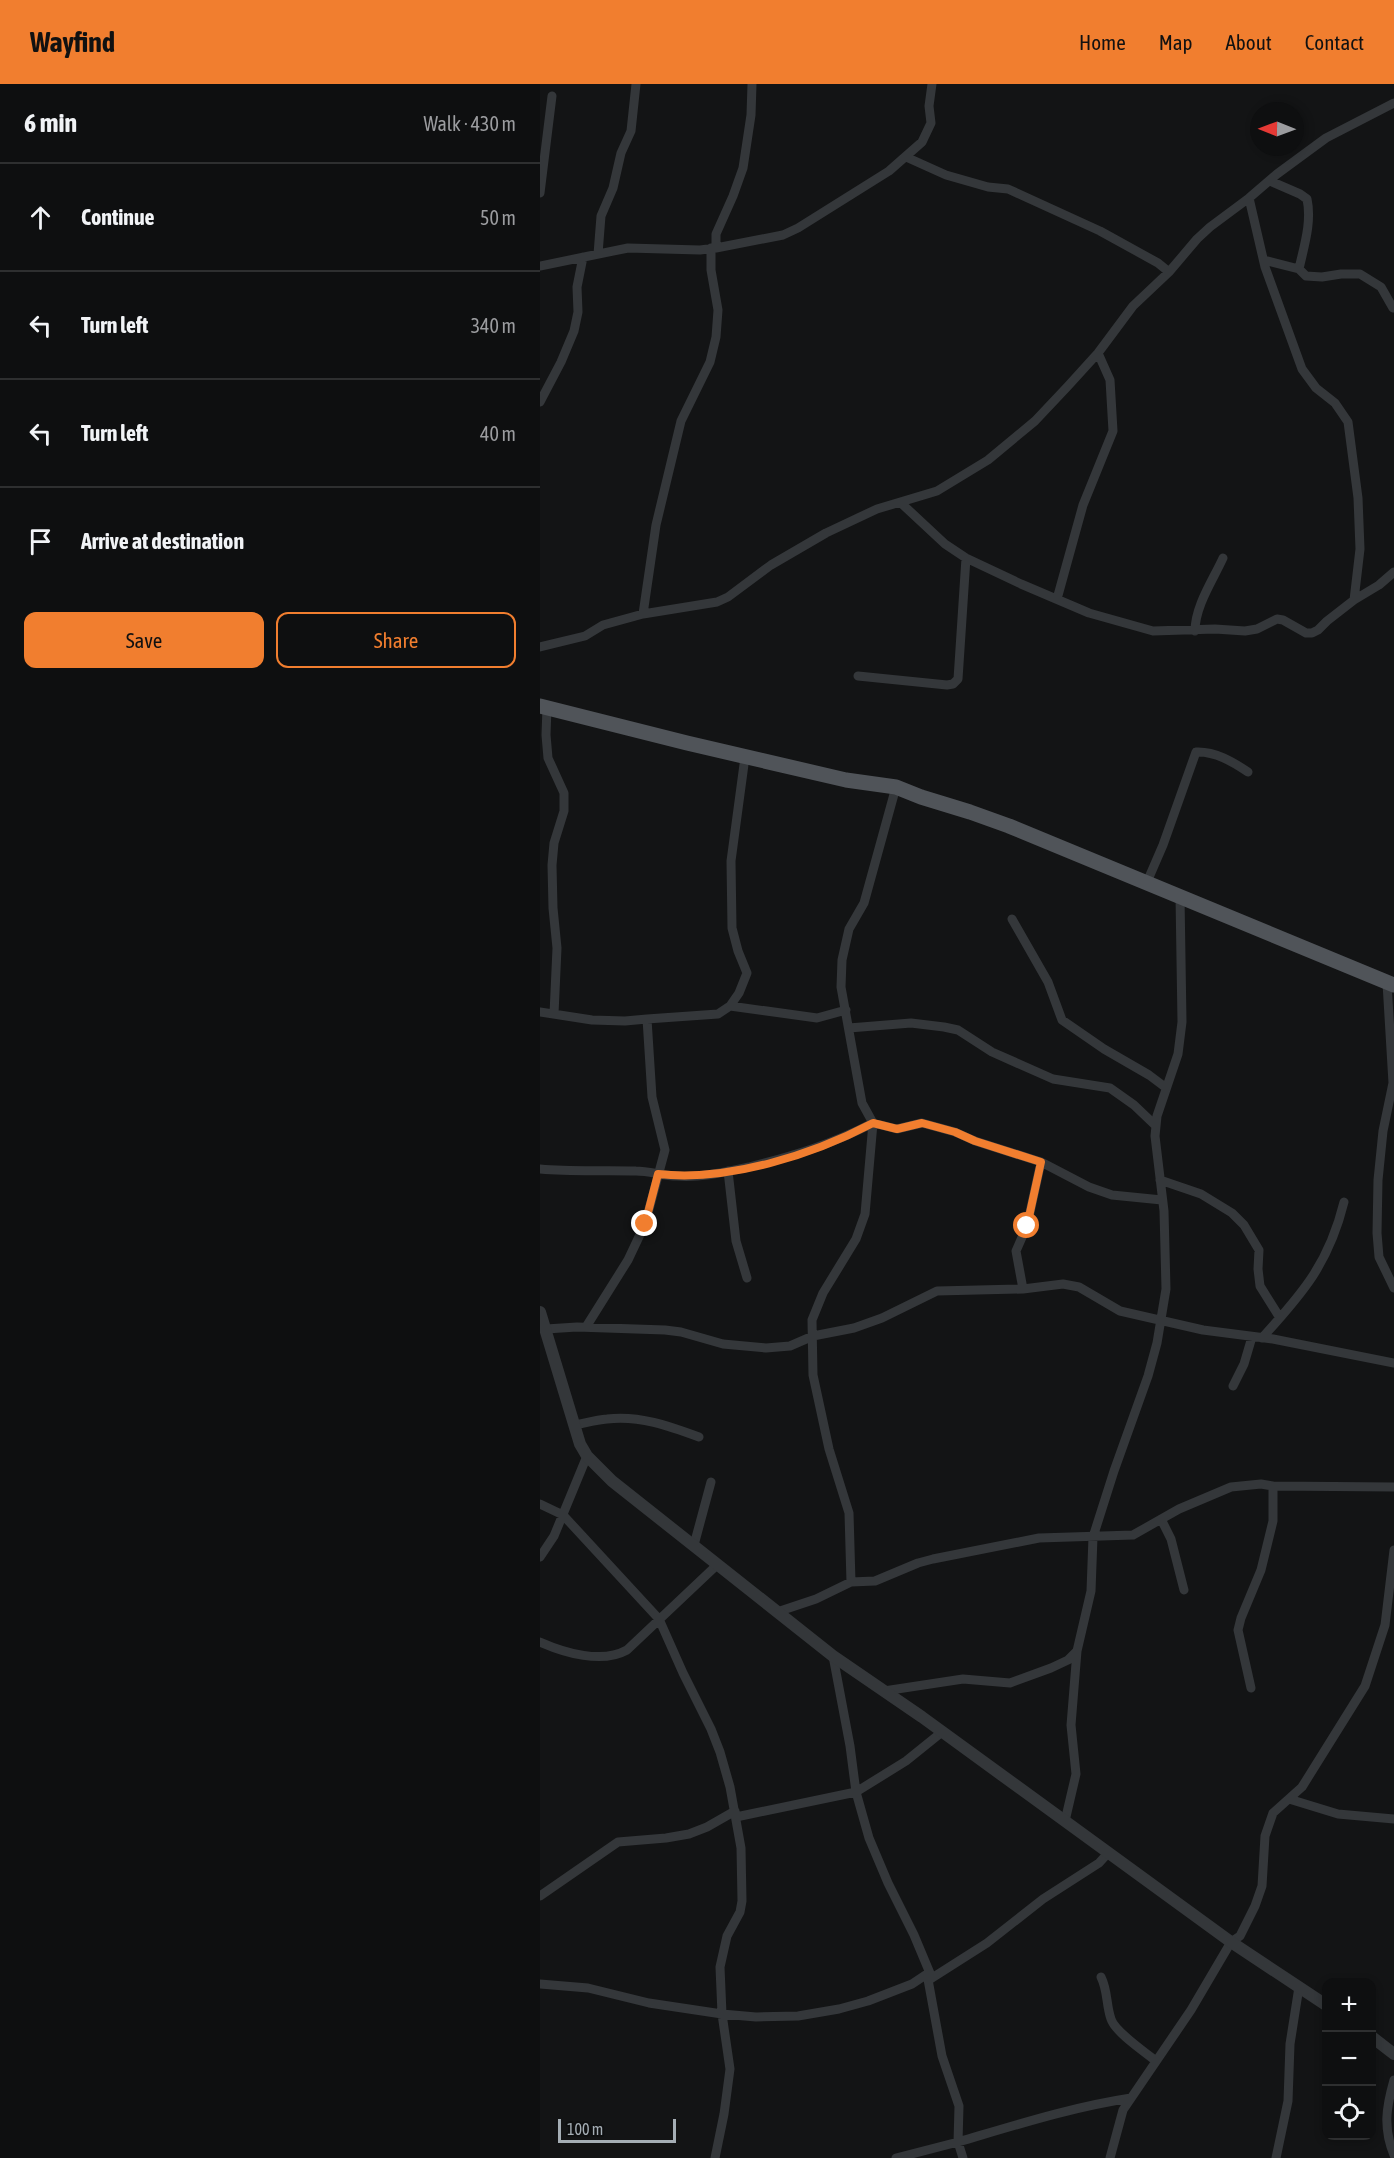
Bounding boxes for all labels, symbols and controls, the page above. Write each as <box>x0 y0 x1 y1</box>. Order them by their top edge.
text: Wayfind <box>30 26 115 58</box>
text: Home <box>1079 30 1126 54</box>
text: Map <box>1159 30 1193 54</box>
text: About <box>1226 30 1272 54</box>
text: Contact <box>1305 30 1364 54</box>
north arrow <box>1250 102 1304 156</box>
text: 6 min <box>24 108 77 138</box>
text: Walk · 430 m <box>424 112 516 135</box>
icon: ahead <box>24 201 57 234</box>
text: Continue <box>81 204 155 230</box>
text: 50 m <box>480 206 516 229</box>
icon: left <box>24 309 57 342</box>
text: Turn left <box>81 312 148 338</box>
text: 340 m <box>471 314 516 337</box>
icon: left <box>24 417 57 450</box>
text: Turn left <box>81 420 148 446</box>
text: 40 m <box>480 422 516 445</box>
icon: arrive <box>24 525 57 558</box>
text: Arrive at destination <box>81 528 244 554</box>
button: Save <box>24 612 264 668</box>
button: Share <box>276 612 516 668</box>
route end <box>631 1210 657 1236</box>
route start <box>1013 1212 1039 1238</box>
map controls <box>1322 1978 1376 2140</box>
button: + <box>1322 1978 1376 2032</box>
button: − <box>1322 2032 1376 2086</box>
button: locate <box>1322 2086 1376 2140</box>
scale bar <box>558 2116 676 2144</box>
text: 100 m <box>567 2120 603 2138</box>

